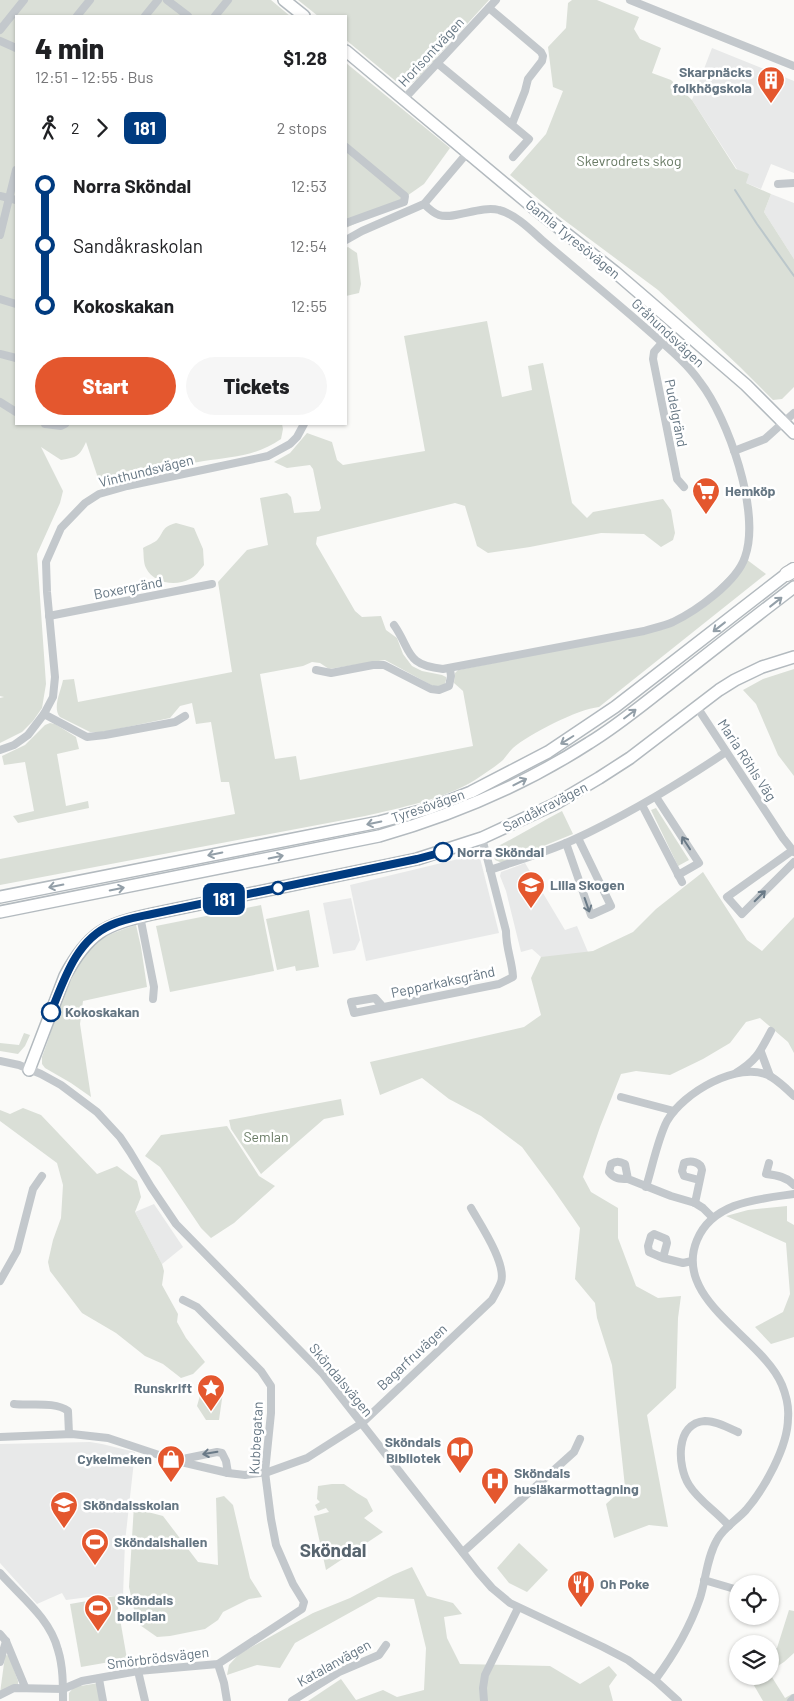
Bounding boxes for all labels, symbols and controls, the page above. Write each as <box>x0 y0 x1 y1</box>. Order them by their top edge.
street label: Horisontvägen <box>394 13 467 90</box>
text: 4 min <box>35 31 104 65</box>
text: $1.28 <box>283 46 327 69</box>
place label: Skarpnäcks folkhögskola <box>673 63 752 96</box>
building icon: Skarpnäcks folkhögskola <box>756 65 786 104</box>
text: 12:51 – 12:55 · Bus <box>35 67 153 86</box>
icon: walk <box>35 114 63 142</box>
icon: forward <box>88 114 116 142</box>
text: 181 <box>134 117 156 139</box>
text: 2 <box>71 118 80 137</box>
text: 2 stops <box>277 118 327 137</box>
park label: Skevrodrets skog <box>577 152 681 169</box>
text: Norra Sköndal <box>73 174 191 197</box>
text: 12:53 <box>291 176 327 195</box>
street label: Gamla Tyresövägen <box>523 195 624 282</box>
text: Sandåkraskolan <box>73 234 203 257</box>
text: 12:54 <box>290 236 327 255</box>
text: Kokoskakan <box>73 294 174 317</box>
street label: Gråhundsvägen <box>628 295 708 371</box>
text: 12:55 <box>291 296 327 315</box>
button: Start <box>35 357 176 415</box>
button: Tickets <box>186 357 327 415</box>
street label: Pudelgränd <box>662 377 691 448</box>
street label: Vinthundsvägen <box>97 451 195 491</box>
supermarket icon: Hemköp <box>691 476 721 515</box>
place label: Hemköp <box>725 482 776 499</box>
street label: Boxergränd <box>92 573 164 603</box>
one-way arrow <box>769 596 782 607</box>
one-way arrow <box>713 621 726 632</box>
one-way arrow <box>623 709 637 719</box>
street label: Maria Röhls Väg <box>715 716 780 804</box>
one-way arrow <box>561 735 575 745</box>
one-way arrow <box>512 777 527 786</box>
street label: Sandåkravägen <box>500 778 590 835</box>
street label: Tyresövägen <box>389 785 467 826</box>
one-way arrow <box>367 818 383 828</box>
one-way arrow <box>680 836 690 850</box>
marker: Norra Sköndal <box>433 842 453 862</box>
place label: Norra Sköndal <box>457 843 544 860</box>
one-way arrow <box>207 850 223 859</box>
one-way arrow <box>267 852 283 861</box>
school or university icon: Lilla Skogen <box>516 870 546 909</box>
place label: Lilla Skogen <box>550 876 625 893</box>
unlabelled marker <box>271 881 285 895</box>
one-way arrow <box>48 882 64 891</box>
line badge: 181 <box>195 883 253 915</box>
one-way arrow <box>108 884 124 893</box>
text: 181 <box>213 888 235 910</box>
one-way arrow <box>754 890 766 902</box>
one-way arrow <box>583 897 593 913</box>
street label: Pepparkaksgränd <box>389 962 496 1001</box>
marker: Kokoskakan <box>41 1002 61 1022</box>
place label: Kokoskakan <box>65 1003 139 1020</box>
park label: Semlan <box>243 1128 289 1145</box>
street label: Bagarfruvägen <box>373 1320 450 1393</box>
street label: Sköndalsvägen <box>306 1340 377 1420</box>
place icon: Runskrift <box>196 1373 226 1412</box>
place label: Runskrift <box>134 1379 192 1396</box>
street label: Kubbegatan <box>245 1401 266 1475</box>
place label: Sköndals Bibliotek <box>385 1433 442 1466</box>
library icon: Sköndals Bibliotek <box>445 1435 475 1474</box>
shop icon: Cykelmeken <box>156 1444 186 1483</box>
one-way arrow <box>202 1449 218 1459</box>
place label: Cykelmeken <box>77 1450 152 1467</box>
place label: Sköndals husläkarmottagning <box>514 1464 639 1497</box>
hospital icon: Sköndals husläkarmottagning <box>480 1466 510 1505</box>
school or university icon: Sköndalsskolan <box>49 1490 79 1529</box>
place label: Sköndalsskolan <box>83 1496 179 1513</box>
sports icon: Sköndalshallen <box>80 1527 110 1566</box>
place label: Sköndalshallen <box>114 1533 207 1550</box>
district label: Sköndal <box>300 1538 366 1561</box>
restaurant icon: Oh Poke <box>566 1569 596 1608</box>
place label: Oh Poke <box>600 1575 650 1592</box>
map controls <box>729 1575 779 1685</box>
button: locate <box>729 1575 779 1625</box>
place label: Sköndals bollplan <box>117 1591 173 1624</box>
sports icon: Sköndals bollplan <box>83 1593 113 1632</box>
street label: Katalanvägen <box>294 1635 374 1690</box>
button: layers <box>729 1635 779 1685</box>
street label: Smörbrödsvägen <box>106 1643 210 1672</box>

